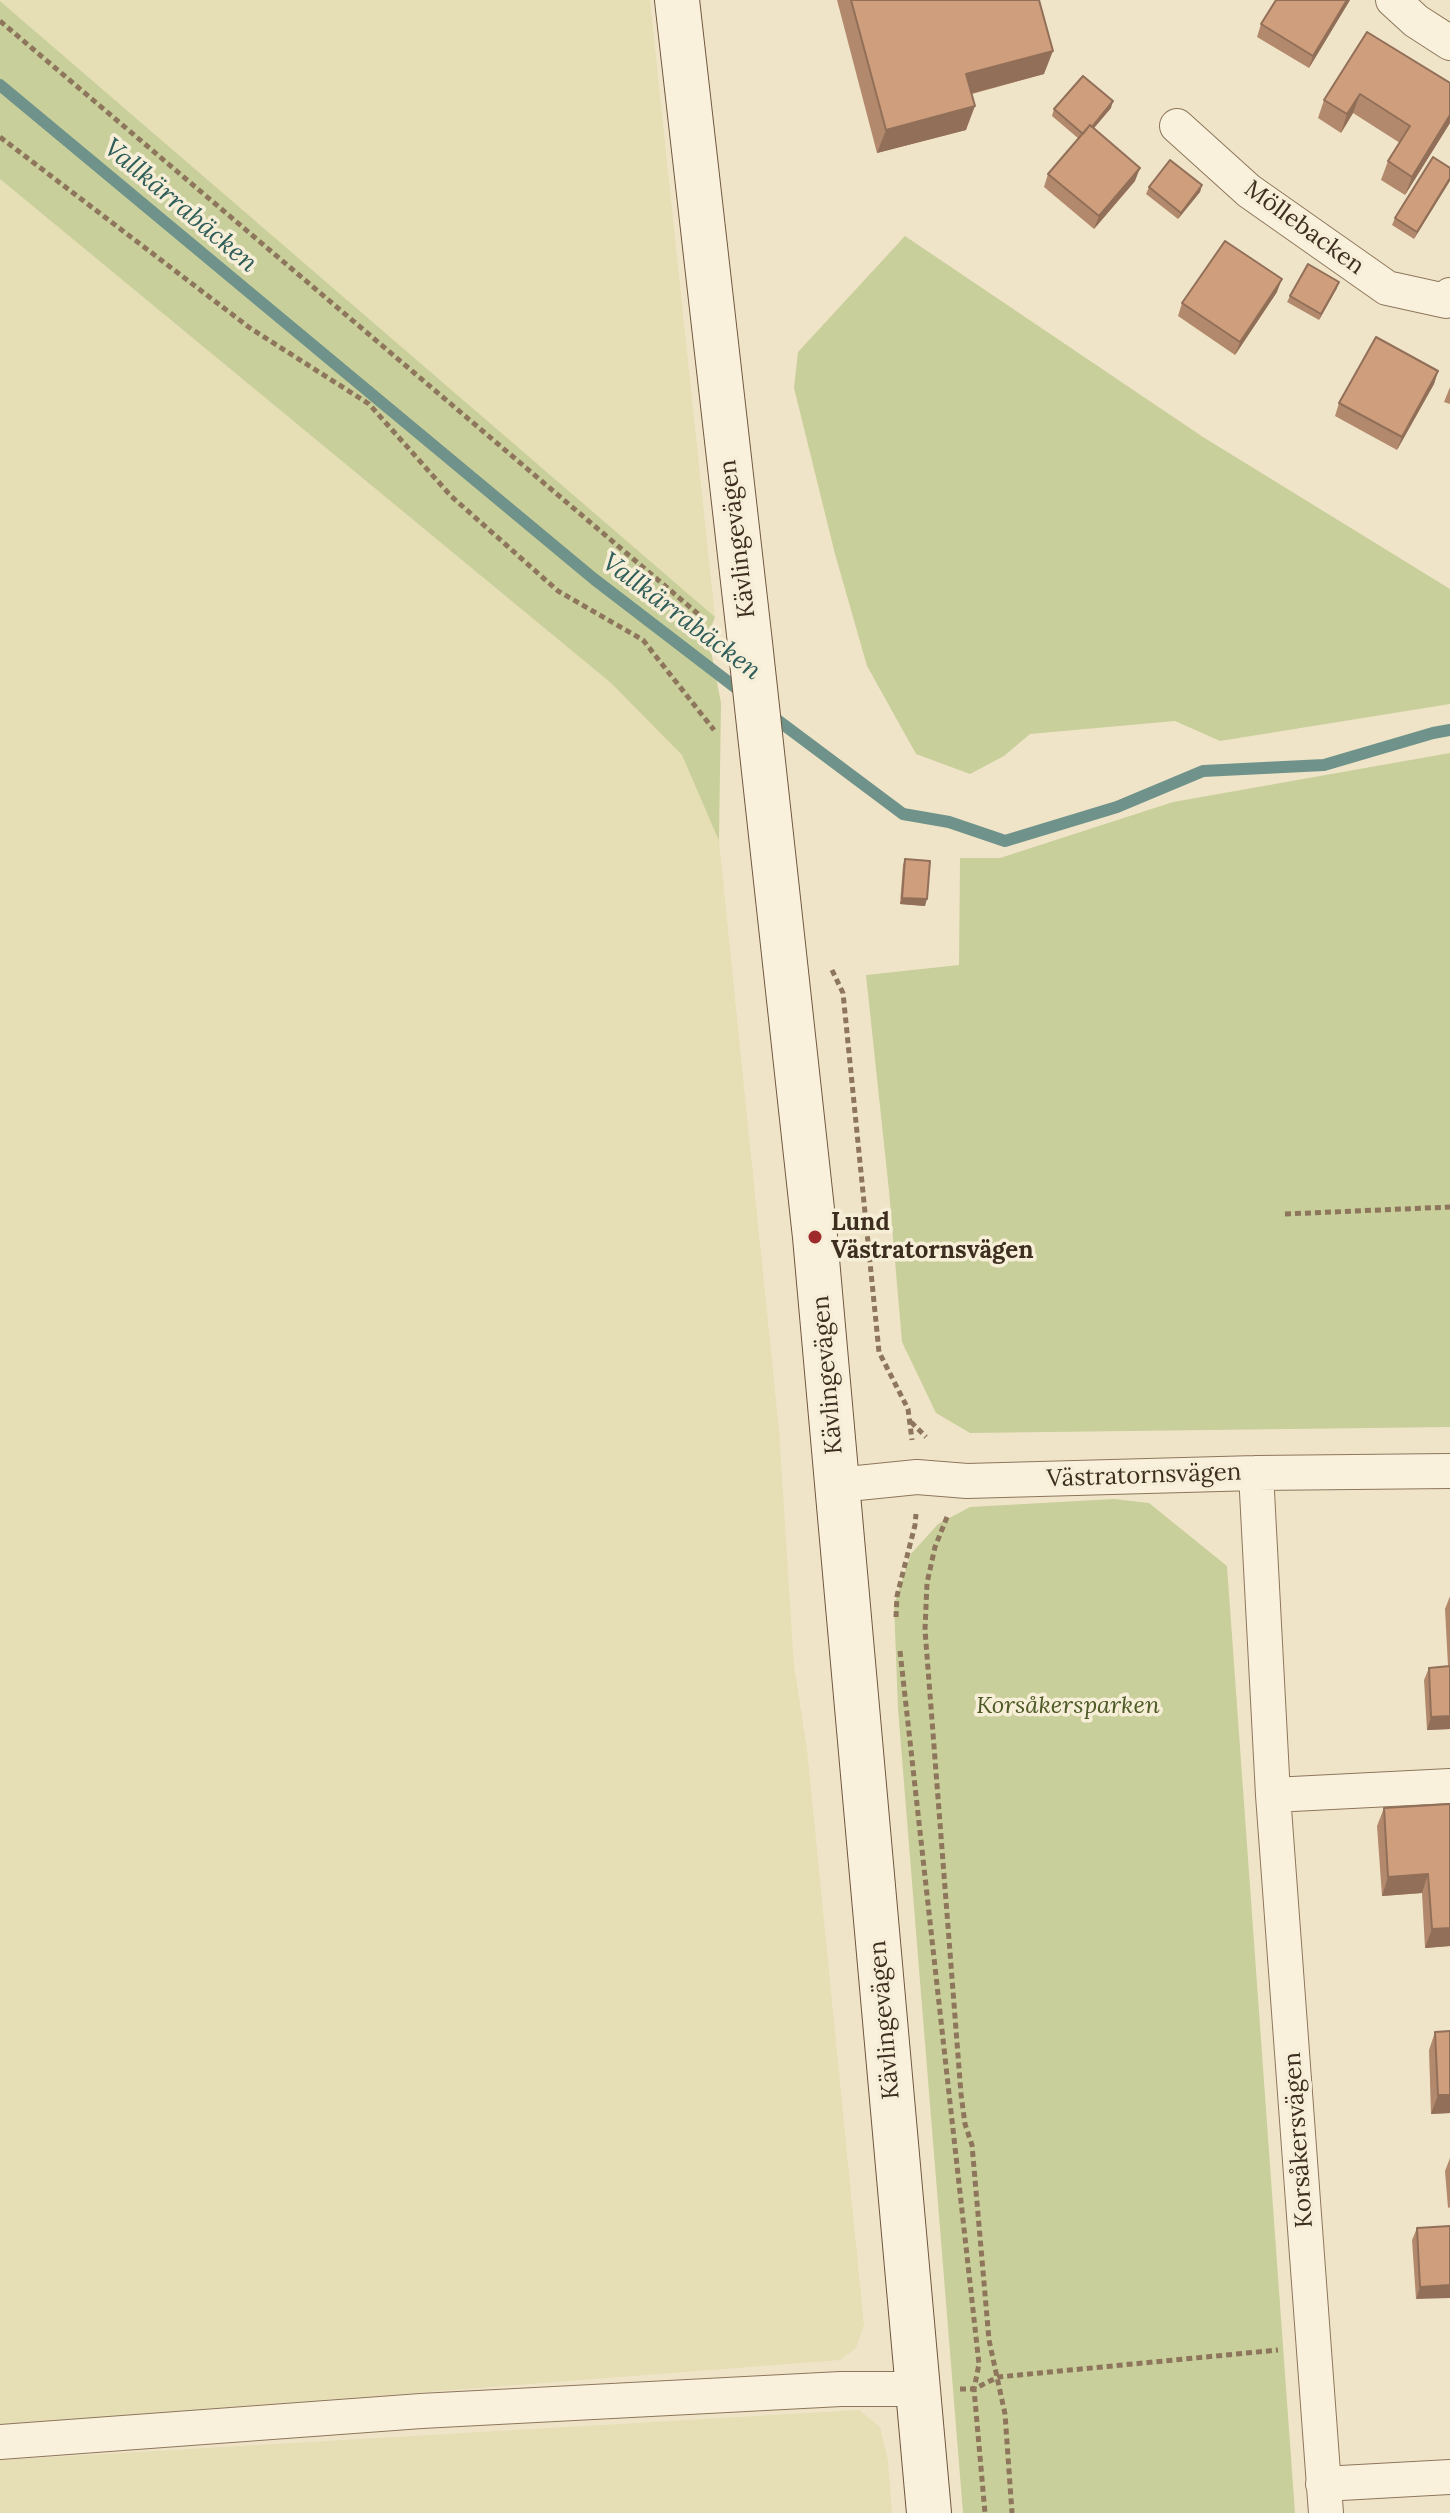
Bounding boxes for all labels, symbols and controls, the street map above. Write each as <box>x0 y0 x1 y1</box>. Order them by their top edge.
water label: Vallkärrabäcken <box>97 133 263 279</box>
street label: Möllebacken <box>1238 175 1370 281</box>
street label: Kävlingevägen <box>714 458 762 620</box>
water label: Vallkärrabäcken <box>595 547 767 687</box>
place label: Lund Västratornsvägen <box>831 1209 1034 1265</box>
marker: Lund Västratornsvägen <box>806 1228 824 1246</box>
street label: Kävlingevägen <box>807 1294 849 1456</box>
street label: Västratornsvägen <box>1046 1458 1242 1494</box>
park label: Korsåkersparken <box>976 1692 1160 1720</box>
street label: Kävlingevägen <box>864 1939 906 2101</box>
street label: Korsåkersvägen <box>1278 2051 1320 2229</box>

